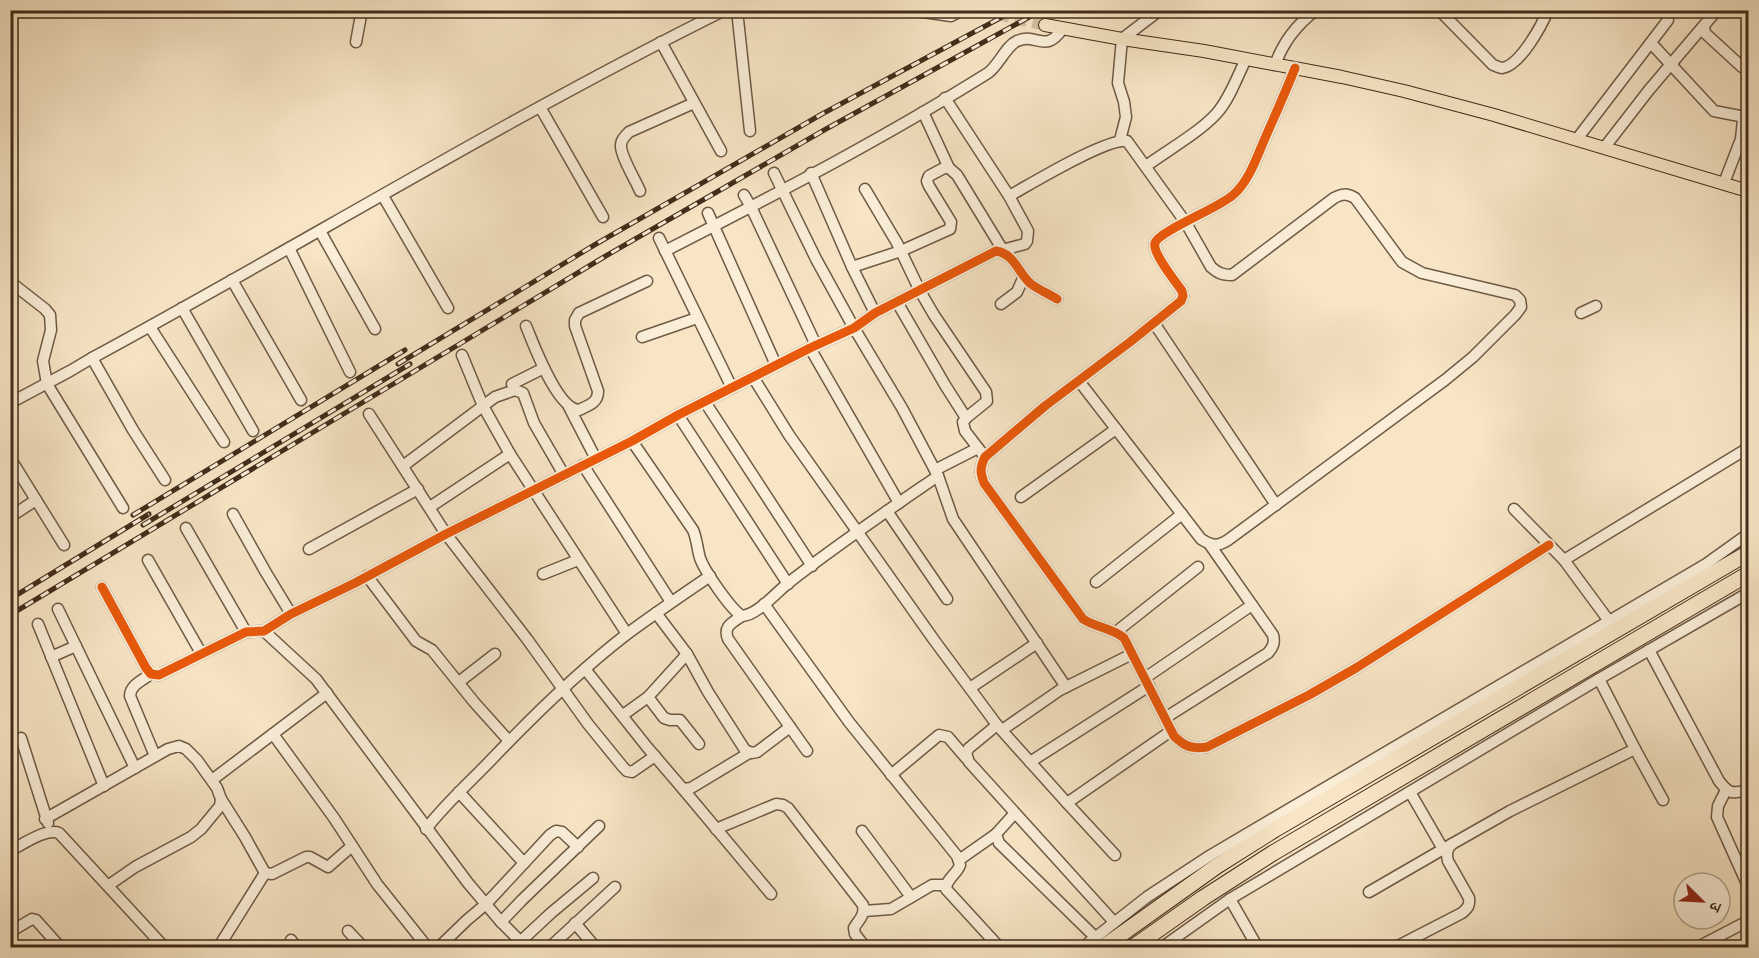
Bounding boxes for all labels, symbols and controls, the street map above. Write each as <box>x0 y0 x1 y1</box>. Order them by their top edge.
north arrow <box>1672 871 1732 931</box>
text: उ <box>1701 897 1726 916</box>

